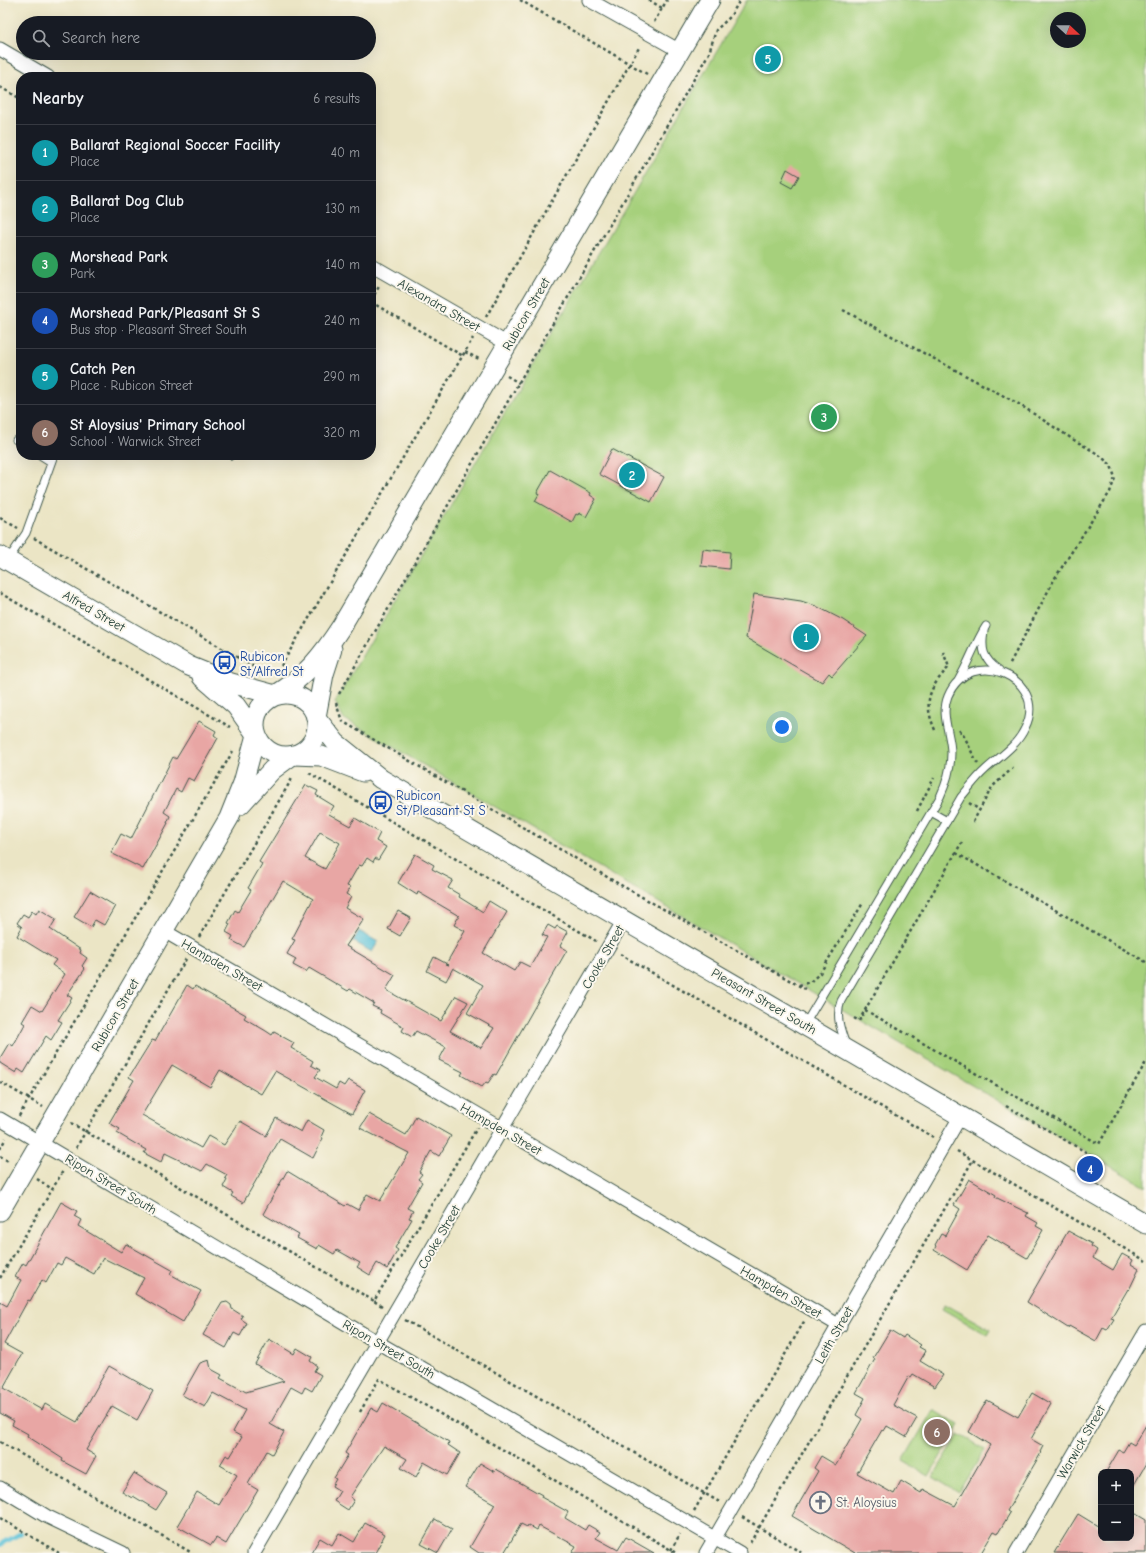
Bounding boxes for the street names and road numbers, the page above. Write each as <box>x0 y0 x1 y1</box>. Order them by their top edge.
street label: Rubicon Street <box>499 274 554 353</box>
street label: Alexandra Street <box>395 275 484 335</box>
street label: Alfred Street <box>60 587 129 635</box>
street label: Cooke Street <box>579 921 628 992</box>
street label: Hampden Street <box>179 936 266 995</box>
street label: Pleasant Street South <box>709 965 819 1037</box>
street label: Rubicon Street <box>88 975 143 1054</box>
street label: Hampden Street <box>458 1100 545 1159</box>
street label: Ripon Street South <box>62 1151 160 1217</box>
street label: Cooke Street <box>415 1201 464 1272</box>
street label: Hampden Street <box>738 1263 825 1322</box>
street label: Leith Street <box>812 1303 857 1366</box>
street label: Ripon Street South <box>340 1316 438 1382</box>
street label: Warwick Street <box>1054 1401 1109 1481</box>

